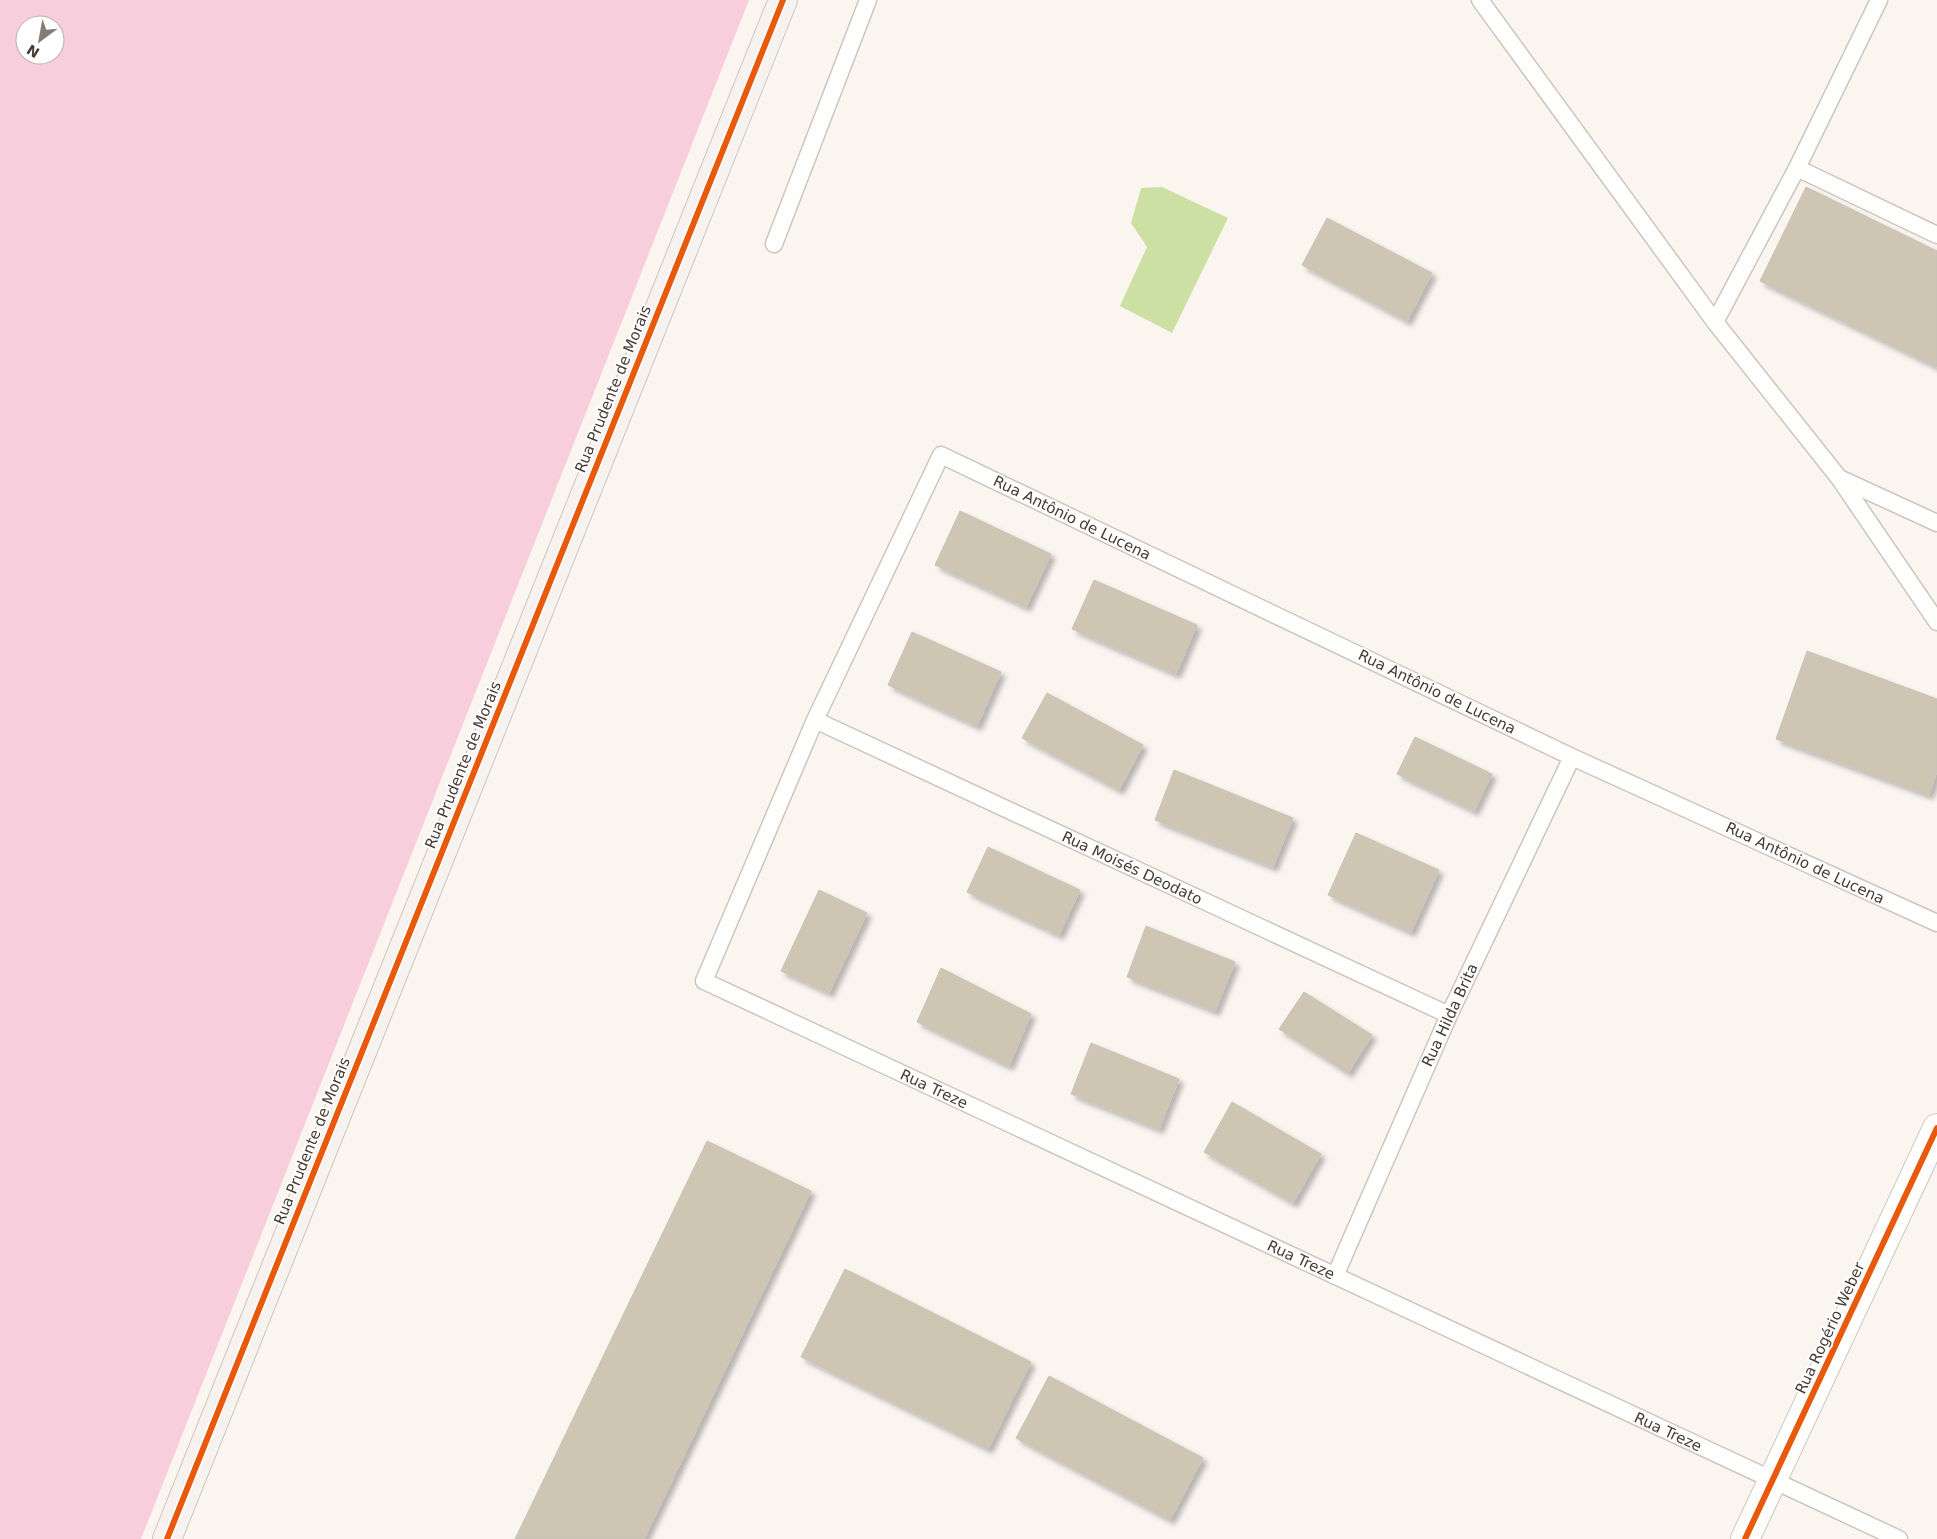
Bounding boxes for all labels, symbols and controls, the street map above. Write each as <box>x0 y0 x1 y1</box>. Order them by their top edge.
north arrow <box>15 15 65 65</box>
text: N <box>24 41 42 61</box>
street label: Rua Prudente de Morais <box>571 303 655 475</box>
street label: Rua Antônio de Lucena <box>990 472 1154 564</box>
street label: Rua Antônio de Lucena <box>1355 646 1519 738</box>
street label: Rua Prudente de Morais <box>421 679 505 851</box>
street label: Rua Antônio de Lucena <box>1723 818 1887 908</box>
street label: Rua Moisés Deodato <box>1059 828 1205 908</box>
street label: Rua Hilda Brita <box>1418 960 1482 1070</box>
street label: Rua Prudente de Morais <box>270 1055 354 1227</box>
street label: Rua Treze <box>897 1066 971 1112</box>
street label: Rua Treze <box>1264 1237 1338 1283</box>
street label: Rua Rogério Weber <box>1792 1259 1869 1397</box>
street label: Rua Treze <box>1631 1409 1705 1455</box>

